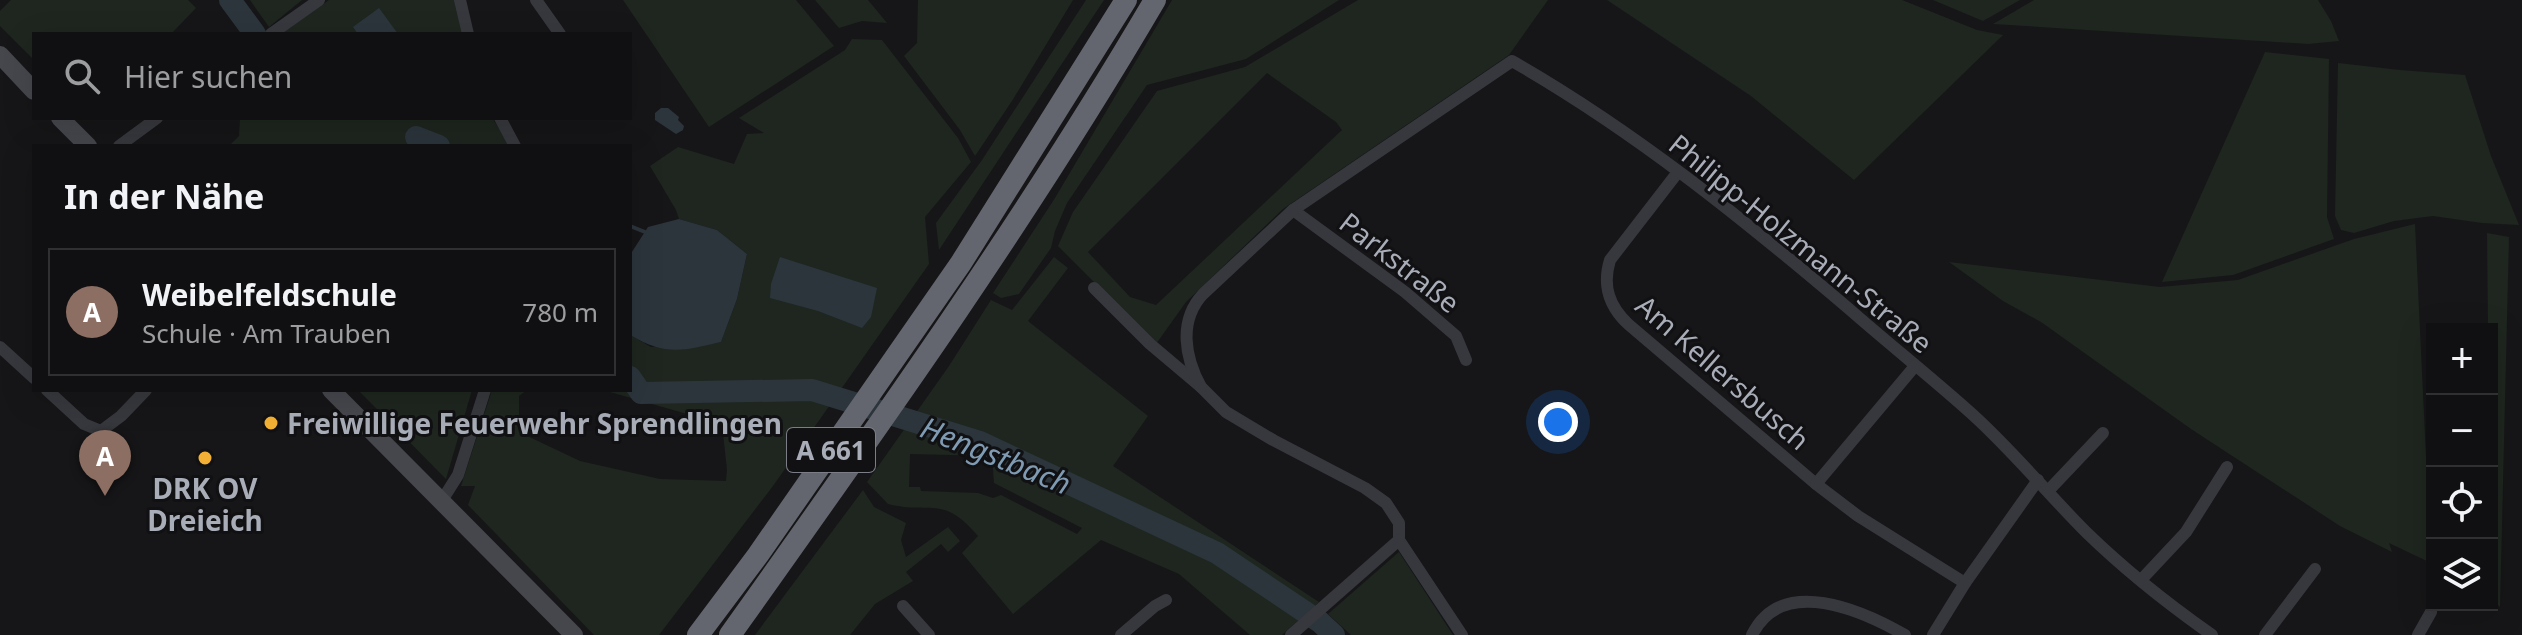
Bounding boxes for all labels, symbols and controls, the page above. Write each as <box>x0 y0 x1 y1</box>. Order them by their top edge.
search box <box>32 32 632 120</box>
icon: search <box>60 54 104 98</box>
text: Hier suchen <box>124 56 292 97</box>
street label: Philipp-Holzmann-Straße <box>1661 125 1941 361</box>
text: In der Nähe <box>64 173 264 219</box>
street label: Parkstraße <box>1332 203 1468 321</box>
text: Weibelfeldschule <box>142 274 397 315</box>
street label: Am Kellersbusch <box>1628 286 1818 458</box>
text: A <box>83 294 101 330</box>
text: 780 m <box>522 294 598 330</box>
text: Schule · Am Trauben <box>142 315 391 351</box>
map controls <box>2426 323 2498 611</box>
button: + <box>2426 323 2498 395</box>
button: − <box>2426 395 2498 467</box>
your location <box>1538 402 1578 442</box>
place label: Freiwillige Feuerwehr Sprendlingen <box>287 404 782 442</box>
water label: Hengstbach <box>915 406 1077 504</box>
marker: Freiwillige Feuerwehr Sprendlingen <box>262 414 280 432</box>
road number: A 661 <box>787 428 875 472</box>
pin: A <box>79 430 131 496</box>
marker: DRK OV Dreieich <box>196 449 214 467</box>
button: locate <box>2426 467 2498 539</box>
place label: DRK OV Dreieich <box>147 469 263 539</box>
button: layers <box>2426 539 2498 611</box>

